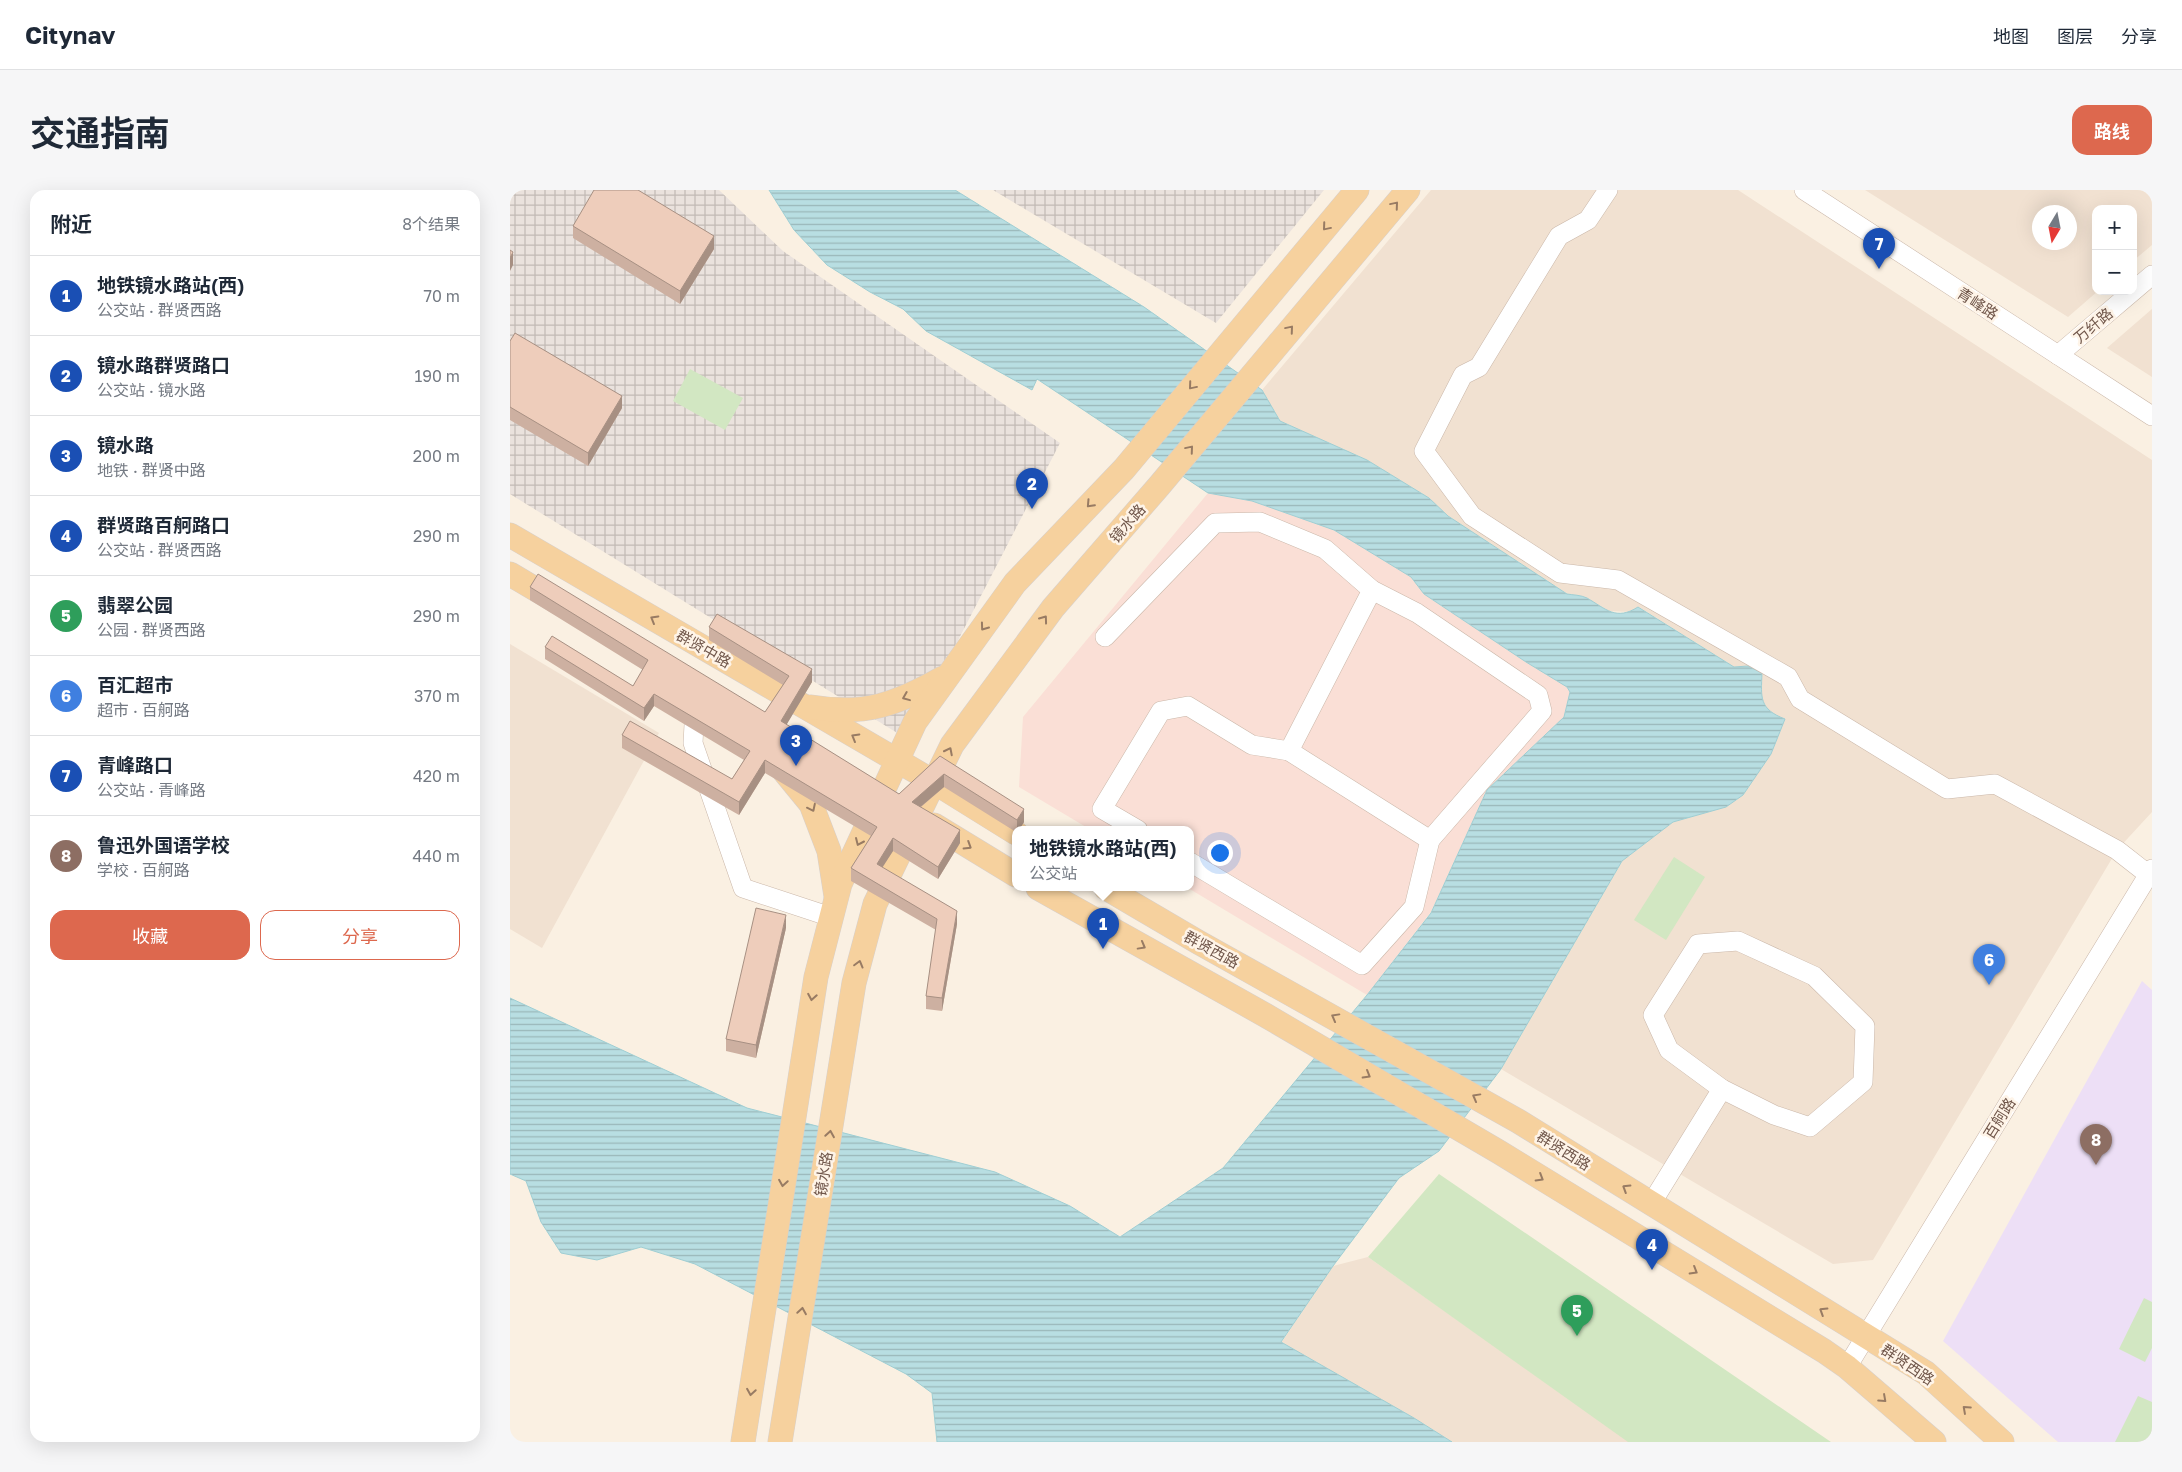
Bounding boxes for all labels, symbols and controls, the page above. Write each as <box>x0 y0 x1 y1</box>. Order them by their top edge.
text: Citynav <box>25 20 115 49</box>
text: 地图 <box>1993 25 2029 47</box>
text: 图层 <box>2057 25 2093 47</box>
text: 分享 <box>2121 25 2157 47</box>
button: 路线 <box>2072 105 2152 155</box>
text: 交通指南 <box>30 112 170 154</box>
one-way arrow <box>1389 202 1398 211</box>
north arrow <box>2032 205 2077 250</box>
map controls <box>2092 205 2137 295</box>
button: + <box>2092 205 2137 250</box>
text: 附近 <box>50 211 92 237</box>
text: 8个结果 <box>402 214 460 234</box>
one-way arrow <box>1322 222 1331 231</box>
pin: 7 <box>1863 228 1895 269</box>
button: − <box>2092 250 2137 295</box>
text: 地铁镜水路站(西) <box>97 273 244 296</box>
street label: 青峰路 <box>1954 283 2002 323</box>
text: 1 <box>62 286 70 306</box>
text: 70 m <box>423 286 460 306</box>
text: 公交站 · 群贤西路 <box>97 300 222 320</box>
street label: 万纤路 <box>2070 304 2116 346</box>
one-way arrow <box>1285 326 1294 335</box>
text: 镜水路群贤路口 <box>97 353 230 376</box>
text: 2 <box>61 366 71 386</box>
text: 190 m <box>414 366 460 386</box>
text: 公交站 · 镜水路 <box>97 380 206 400</box>
one-way arrow <box>1189 380 1198 389</box>
text: 镜水路 <box>97 433 154 456</box>
text: 3 <box>61 446 71 466</box>
text: 200 m <box>413 446 460 466</box>
one-way arrow <box>1185 446 1193 455</box>
text: 地铁 · 群贤中路 <box>97 460 206 480</box>
pin: 2 <box>1016 468 1048 509</box>
one-way arrow <box>1087 499 1096 508</box>
street label: 镜水路 <box>1105 500 1149 546</box>
text: 群贤路百舸路口 <box>97 513 230 536</box>
text: 4 <box>61 526 71 546</box>
text: 290 m <box>413 526 460 546</box>
text: 公交站 · 群贤西路 <box>97 540 222 560</box>
text: 翡翠公园 <box>97 593 173 616</box>
text: 5 <box>61 606 71 626</box>
text: 290 m <box>413 606 460 626</box>
one-way arrow <box>651 615 660 625</box>
one-way arrow <box>1039 616 1047 625</box>
text: 公园 · 群贤西路 <box>97 620 206 640</box>
one-way arrow <box>981 621 990 631</box>
street label: 群贤中路 <box>674 625 734 671</box>
text: 百汇超市 <box>97 673 173 696</box>
text: 6 <box>61 686 71 706</box>
text: 370 m <box>414 686 460 706</box>
one-way arrow <box>902 691 910 701</box>
text: 超市 · 百舸路 <box>97 700 190 720</box>
pin: 3 <box>780 725 812 766</box>
one-way arrow <box>851 733 860 743</box>
one-way arrow <box>943 747 953 756</box>
text: 青峰路口 <box>97 753 173 776</box>
text: 7 <box>62 766 70 786</box>
text: 420 m <box>413 766 460 786</box>
text: 公交站 · 青峰路 <box>97 780 206 800</box>
one-way arrow <box>805 803 815 812</box>
popup <box>1012 826 1194 891</box>
text: 鲁迅外国语学校 <box>97 833 230 856</box>
text: 地铁镜水路站(西) <box>1029 836 1177 859</box>
one-way arrow <box>855 837 866 846</box>
one-way arrow <box>962 840 971 849</box>
your location <box>1207 840 1233 866</box>
text: 8 <box>61 846 71 866</box>
text: 440 m <box>412 846 460 866</box>
text: 学校 · 百舸路 <box>97 860 190 880</box>
text: 公交站 <box>1029 863 1077 883</box>
pin: 1 <box>1087 908 1119 949</box>
button: 收藏 <box>50 910 250 960</box>
button: 分享 <box>260 910 460 960</box>
street label: 群贤西路 <box>1181 927 1243 971</box>
one-way arrow <box>1136 940 1145 950</box>
pin: 6 <box>1973 944 2005 985</box>
one-way arrow <box>853 960 864 969</box>
one-way arrow <box>808 993 818 1001</box>
one-way arrow <box>1331 1014 1340 1024</box>
one-way arrow <box>1362 1069 1371 1079</box>
one-way arrow <box>1472 1094 1481 1104</box>
street label: 百舸路 <box>1979 1094 2019 1142</box>
pin: 8 <box>2080 1124 2112 1165</box>
street label: 群贤西路 <box>1534 1126 1594 1174</box>
one-way arrow <box>824 1129 834 1138</box>
street label: 镜水路 <box>811 1150 835 1198</box>
one-way arrow <box>1535 1171 1544 1181</box>
one-way arrow <box>778 1179 789 1187</box>
one-way arrow <box>1622 1185 1631 1194</box>
pin: 4 <box>1636 1229 1668 1270</box>
one-way arrow <box>1688 1265 1697 1275</box>
pin: 5 <box>1561 1295 1593 1336</box>
one-way arrow <box>796 1307 806 1316</box>
one-way arrow <box>1820 1307 1829 1317</box>
street label: 群贤西路 <box>1878 1340 1938 1388</box>
one-way arrow <box>746 1388 757 1396</box>
one-way arrow <box>1878 1393 1887 1402</box>
one-way arrow <box>1962 1406 1971 1415</box>

